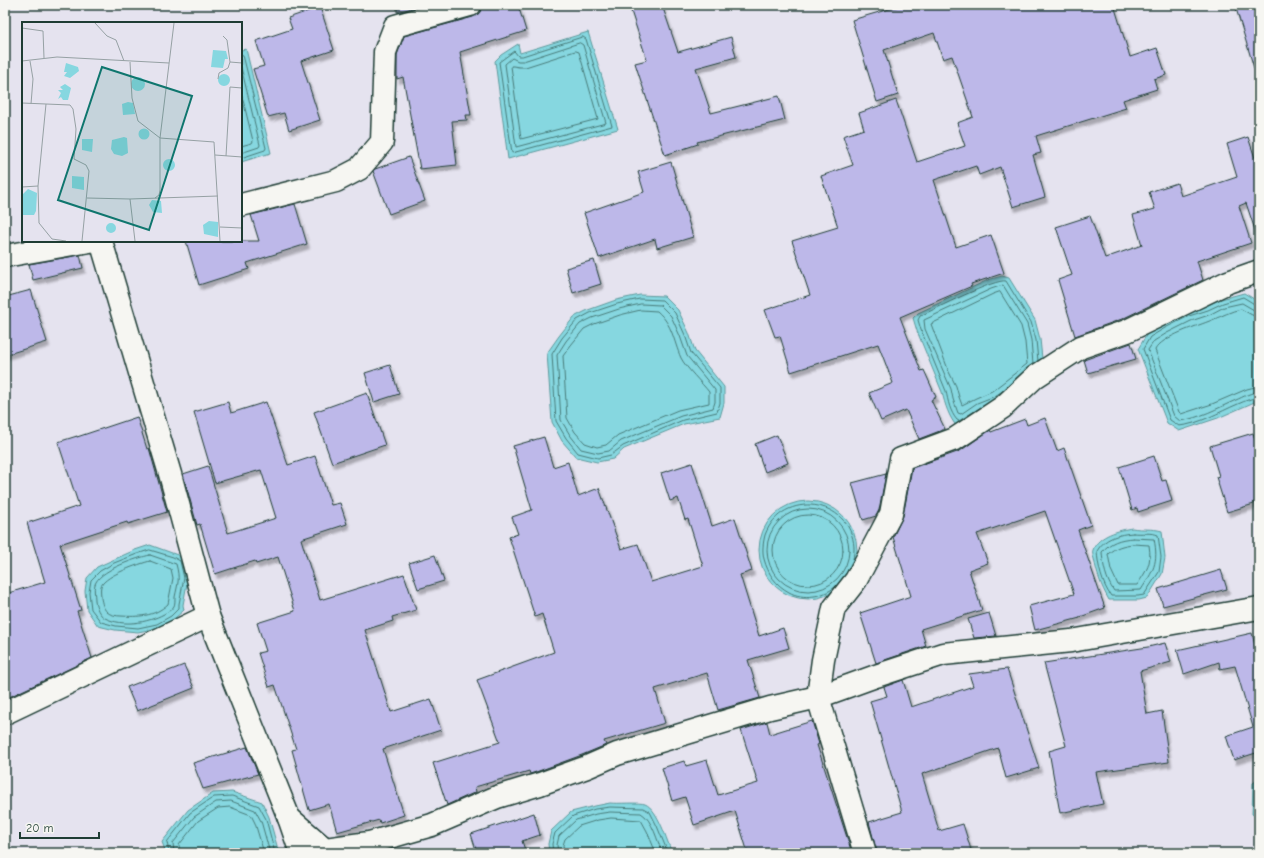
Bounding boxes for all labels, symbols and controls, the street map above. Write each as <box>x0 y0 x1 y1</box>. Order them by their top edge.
inset map <box>22 22 242 242</box>
scale bar <box>20 814 99 840</box>
text: 20 m <box>26 821 54 835</box>

